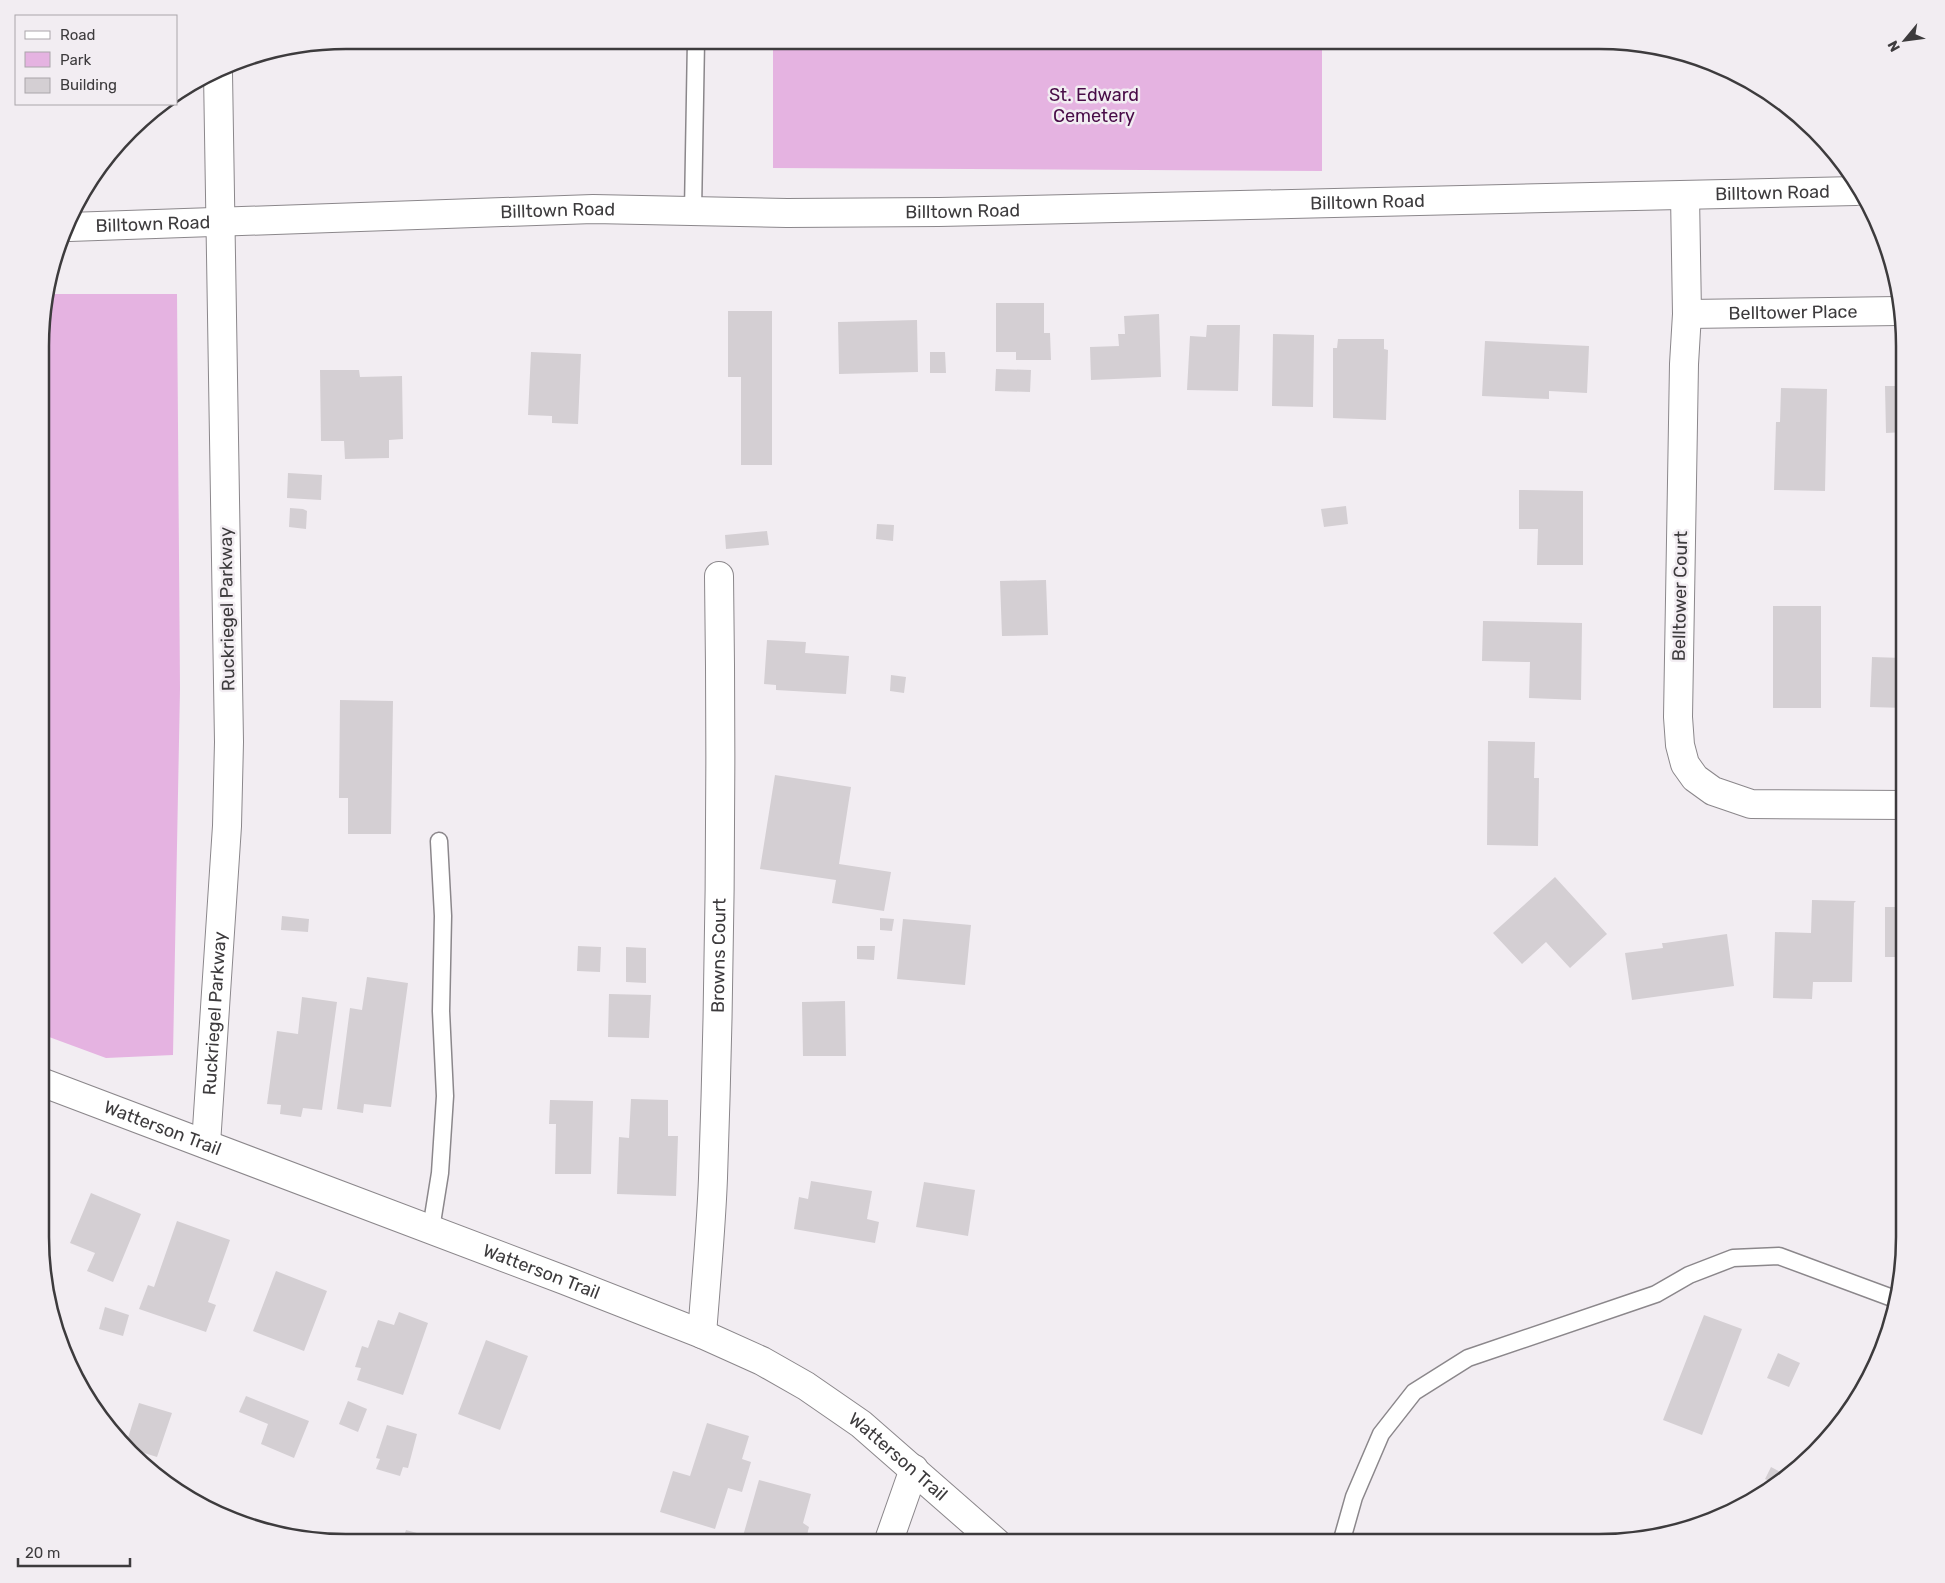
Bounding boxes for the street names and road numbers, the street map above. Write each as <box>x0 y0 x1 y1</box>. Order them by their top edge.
street label: Billtown Road <box>1715 181 1830 205</box>
street label: Billtown Road <box>1310 190 1425 214</box>
street label: Billtown Road <box>500 198 615 223</box>
street label: Billtown Road <box>905 199 1020 223</box>
street label: Billtown Road <box>95 211 211 237</box>
street label: Belltower Place <box>1728 301 1858 324</box>
street label: Ruckriegel Parkway <box>215 527 239 691</box>
street label: Belltower Court <box>1668 531 1692 661</box>
street label: Browns Court <box>707 898 731 1013</box>
street label: Ruckriegel Parkway <box>198 931 231 1096</box>
street label: Watterson Trail <box>101 1096 224 1160</box>
street label: Watterson Trail <box>480 1239 603 1304</box>
street label: Watterson Trail <box>844 1408 952 1505</box>

